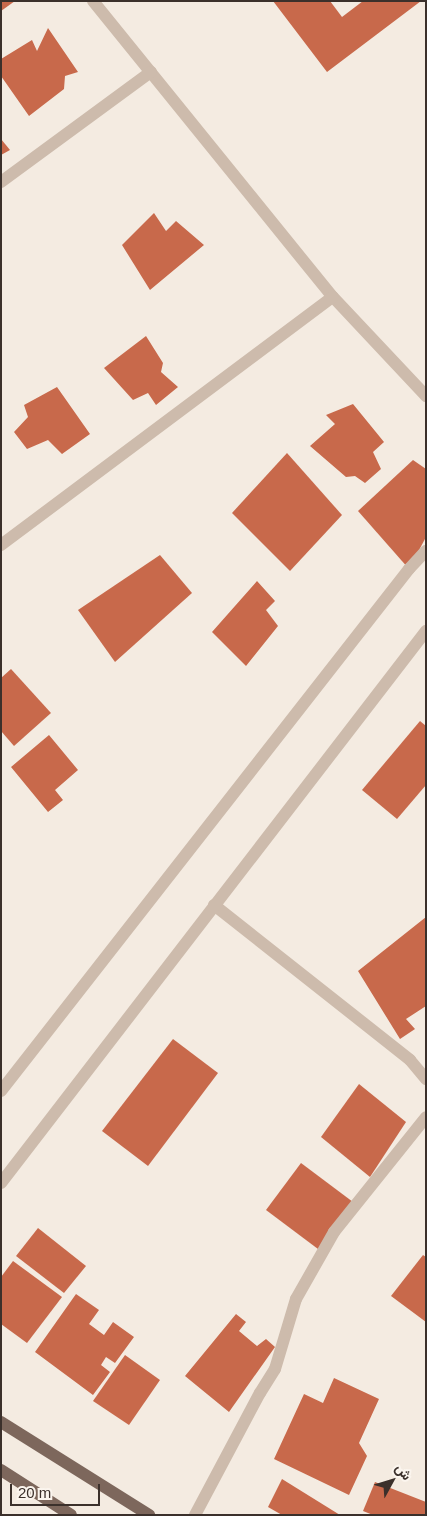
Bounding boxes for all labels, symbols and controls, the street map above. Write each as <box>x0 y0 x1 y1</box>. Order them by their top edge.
north arrow <box>367 1456 417 1506</box>
text: ش <box>392 1460 415 1483</box>
scale bar <box>12 1474 102 1506</box>
text: 20 m <box>18 1484 51 1501</box>

